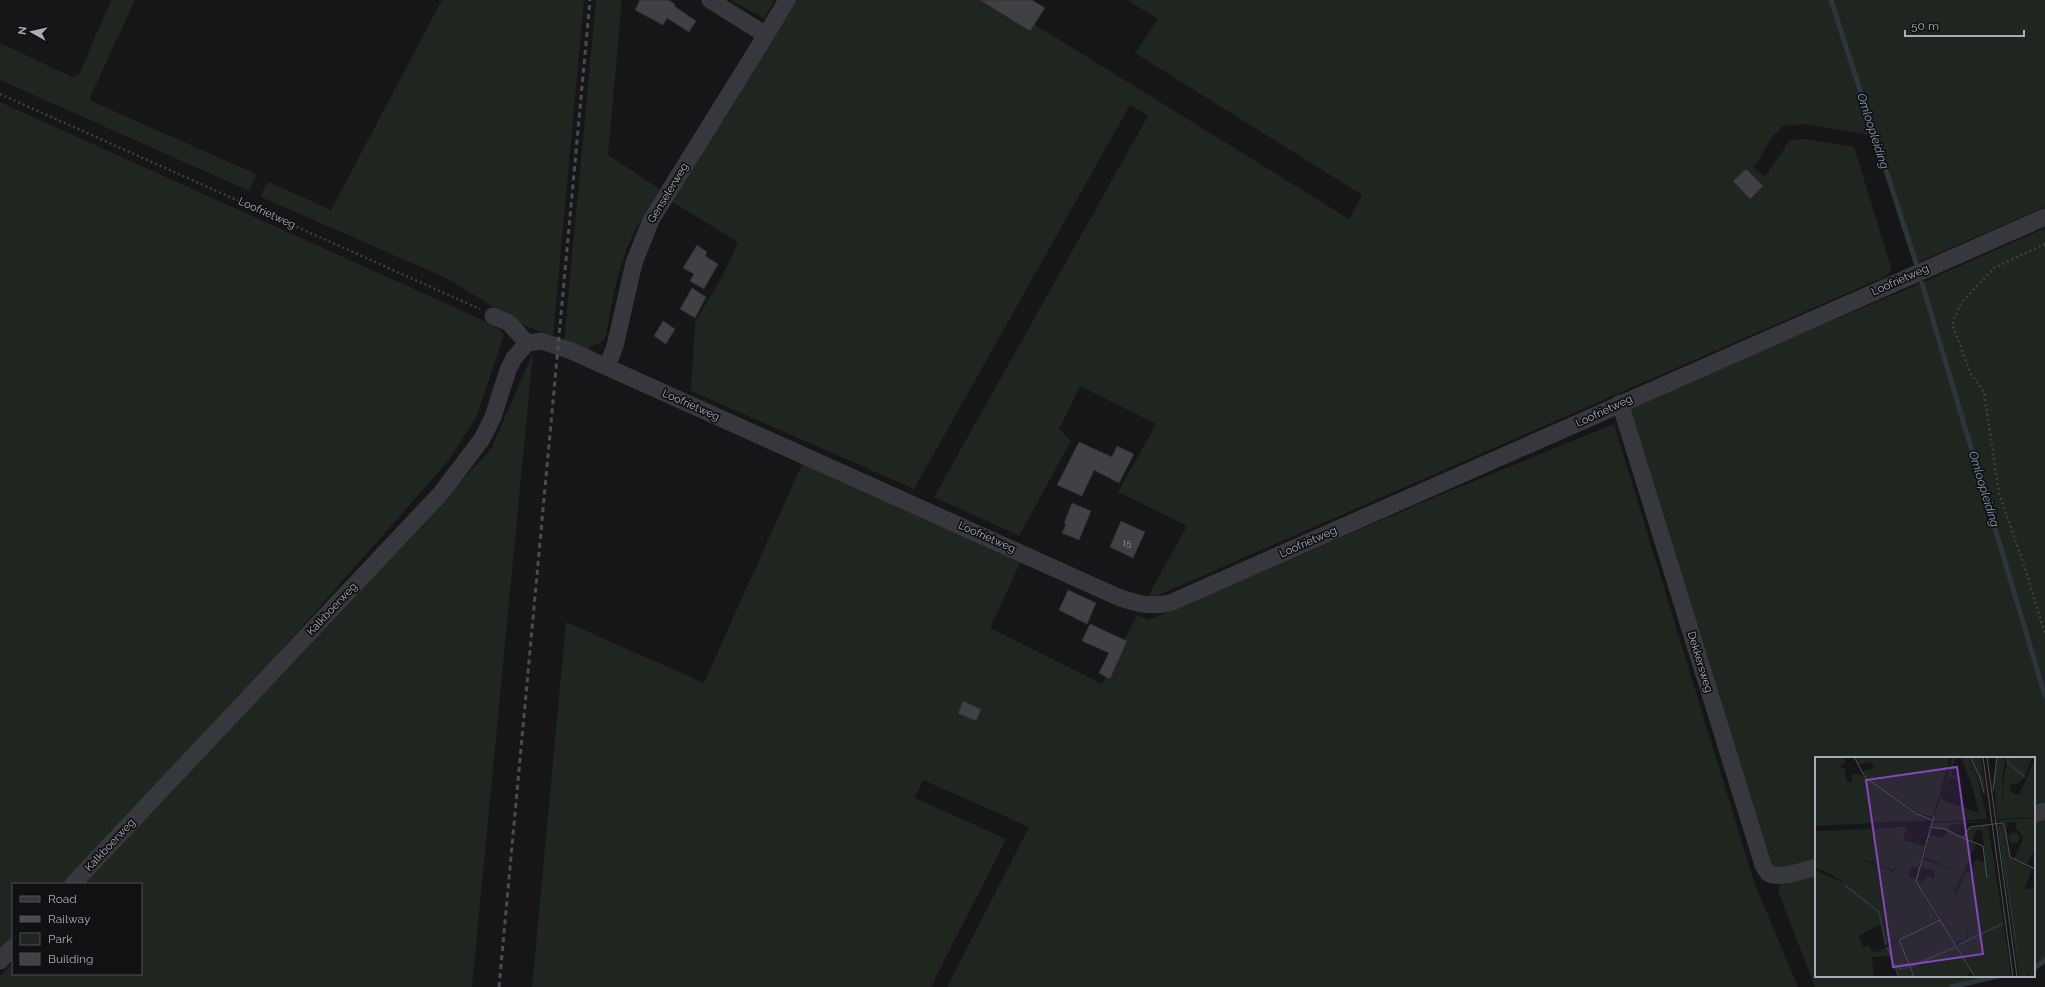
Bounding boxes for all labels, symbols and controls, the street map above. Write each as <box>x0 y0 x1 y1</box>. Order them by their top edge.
north arrow <box>12 12 52 52</box>
scale bar <box>1905 12 2024 38</box>
text: 50 m <box>1911 19 1939 33</box>
text: N <box>16 26 30 36</box>
water label: Omloopleiding <box>1854 91 1892 171</box>
street label: Genselerweg <box>645 161 691 225</box>
street label: Loofrietweg <box>236 195 298 231</box>
street label: Loofrietweg <box>1869 262 1931 298</box>
street label: Loofrietweg <box>660 387 722 423</box>
street label: Loofrietweg <box>1573 392 1635 430</box>
water label: Omloopleiding <box>1966 449 2002 529</box>
street label: Loofrietweg <box>956 519 1018 555</box>
street label: Loofrietweg <box>1277 524 1339 560</box>
house number: 15 <box>1123 538 1131 548</box>
street label: Kalkboerweg <box>304 580 360 638</box>
street label: Dekkersweg <box>1685 630 1715 694</box>
inset map <box>1815 757 2035 977</box>
street label: Kalkboerweg <box>82 816 138 874</box>
legend <box>12 883 142 975</box>
text: Road <box>48 892 77 906</box>
text: Railway <box>48 912 91 926</box>
text: Park <box>48 932 73 946</box>
text: Building <box>48 952 94 966</box>

